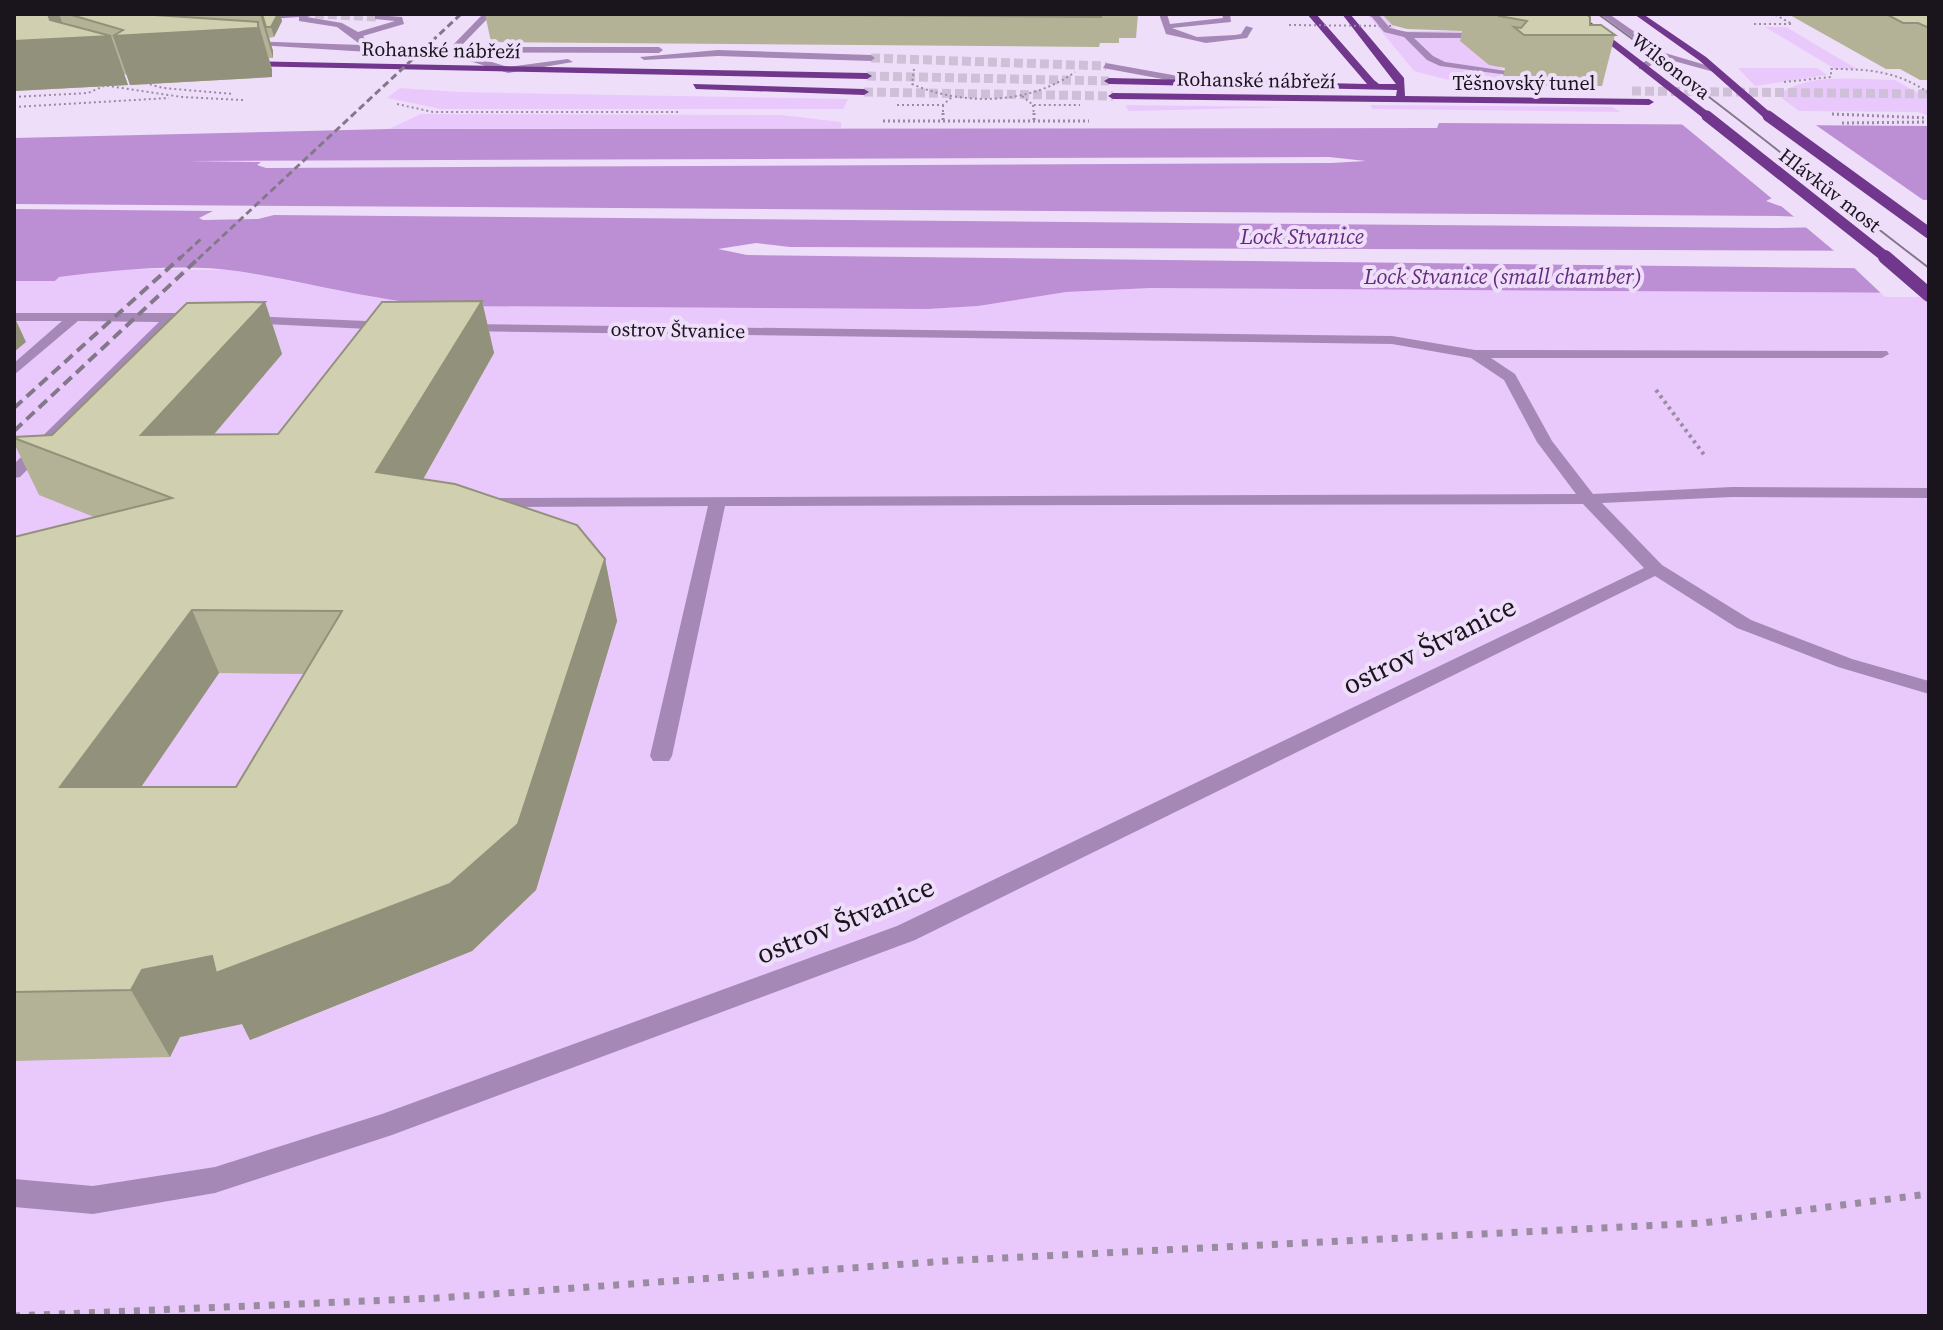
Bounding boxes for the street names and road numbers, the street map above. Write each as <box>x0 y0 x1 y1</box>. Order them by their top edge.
street label: Wilsonova <box>1626 26 1717 106</box>
street label: Rohanské nábřeží <box>361 35 521 65</box>
street label: Rohanské nábřeží <box>1176 65 1336 95</box>
street label: Těšnovský tunel <box>1452 69 1596 97</box>
street label: Hlávkův most <box>1773 141 1887 239</box>
street label: ostrov Štvanice <box>610 315 746 345</box>
street label: ostrov Štvanice <box>1336 587 1522 703</box>
street label: ostrov Štvanice <box>750 867 940 973</box>

